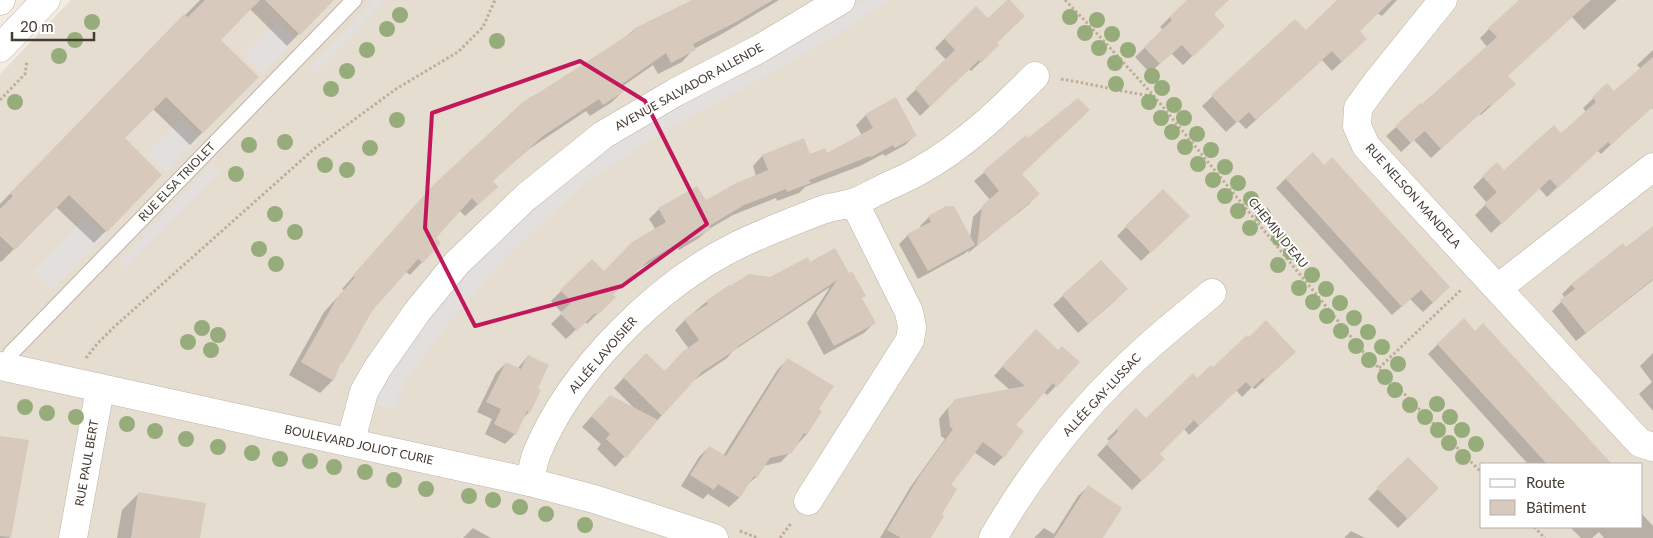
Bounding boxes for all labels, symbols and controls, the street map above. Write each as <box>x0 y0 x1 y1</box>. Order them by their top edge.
scale bar <box>12 10 95 42</box>
text: 20 m <box>20 17 54 35</box>
street label: AVENUE SALVADOR ALLENDE <box>612 39 766 134</box>
street label: RUE ELSA TRIOLET <box>135 139 218 224</box>
street label: RUE NELSON MANDELA <box>1362 140 1465 252</box>
street label: CHEMIN D'EAU <box>1245 195 1311 271</box>
street label: ALLÉE LAVOISIER <box>565 313 640 396</box>
street label: ALLÉE GAY-LUSSAC <box>1059 350 1144 439</box>
street label: RUE PAUL BERT <box>72 419 101 507</box>
street label: BOULEVARD JOLIOT CURIE <box>283 421 435 468</box>
legend <box>1480 463 1643 528</box>
text: Route <box>1526 473 1565 491</box>
text: Bâtiment <box>1526 498 1587 516</box>

